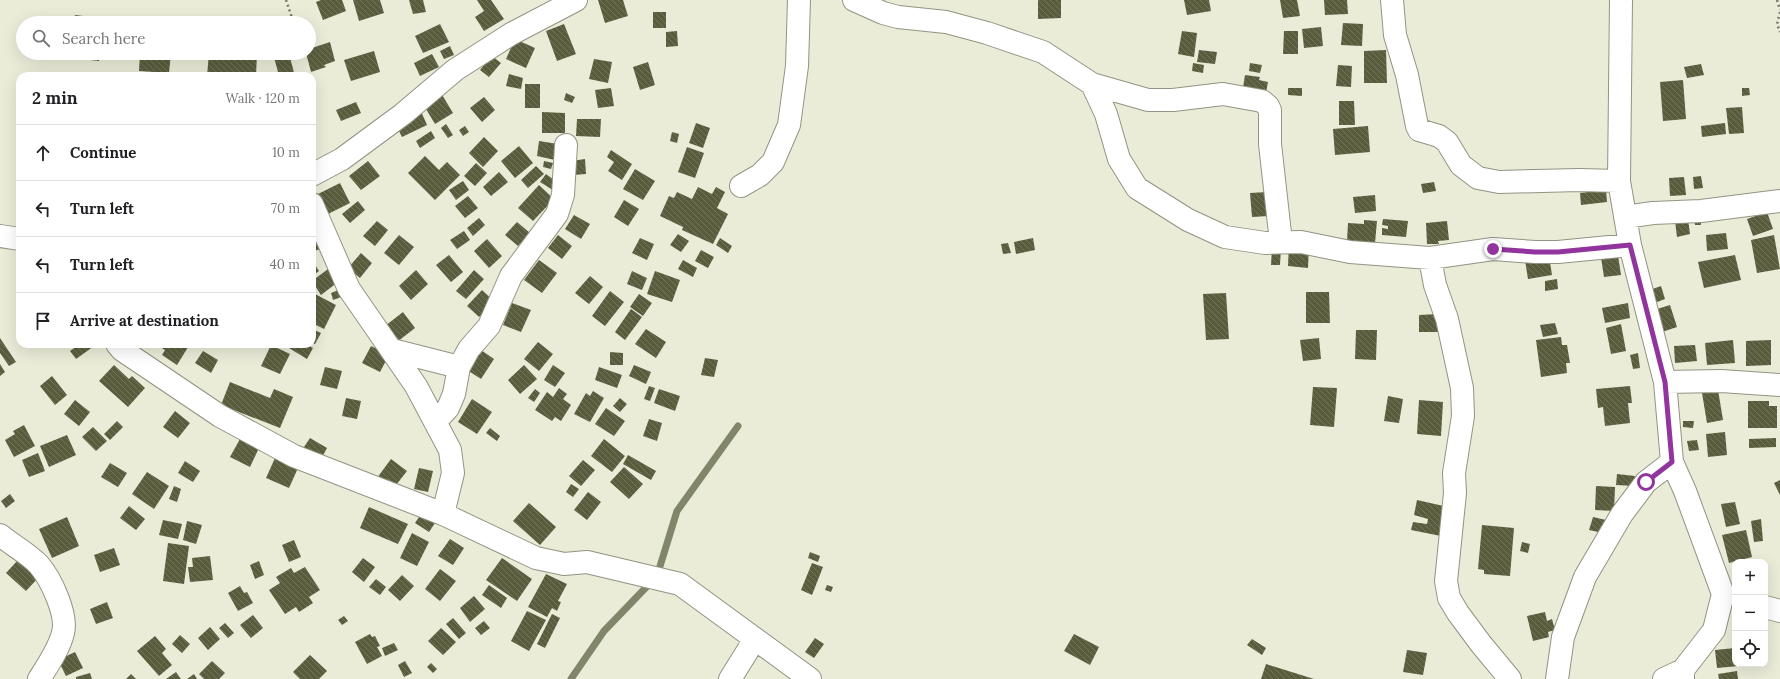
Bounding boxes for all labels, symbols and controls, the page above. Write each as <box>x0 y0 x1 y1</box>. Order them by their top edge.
search box <box>16 16 316 60</box>
icon: search <box>30 27 52 49</box>
text: Search here <box>62 29 145 48</box>
text: 2 min <box>32 87 78 109</box>
text: Walk · 120 m <box>225 90 300 107</box>
icon: ahead <box>32 142 54 164</box>
text: Continue <box>70 143 136 162</box>
text: 10 m <box>272 144 300 161</box>
icon: left <box>32 198 54 220</box>
text: Turn left <box>70 199 134 218</box>
text: 70 m <box>271 200 300 217</box>
route end <box>1484 240 1502 258</box>
icon: left <box>32 254 54 276</box>
text: Turn left <box>70 255 134 274</box>
text: 40 m <box>270 256 300 273</box>
icon: arrive <box>32 310 54 332</box>
text: Arrive at destination <box>70 311 219 330</box>
route start <box>1637 473 1655 491</box>
map controls <box>1732 559 1768 667</box>
button: + <box>1732 559 1768 595</box>
button: − <box>1732 595 1768 631</box>
button: locate <box>1732 631 1768 667</box>

